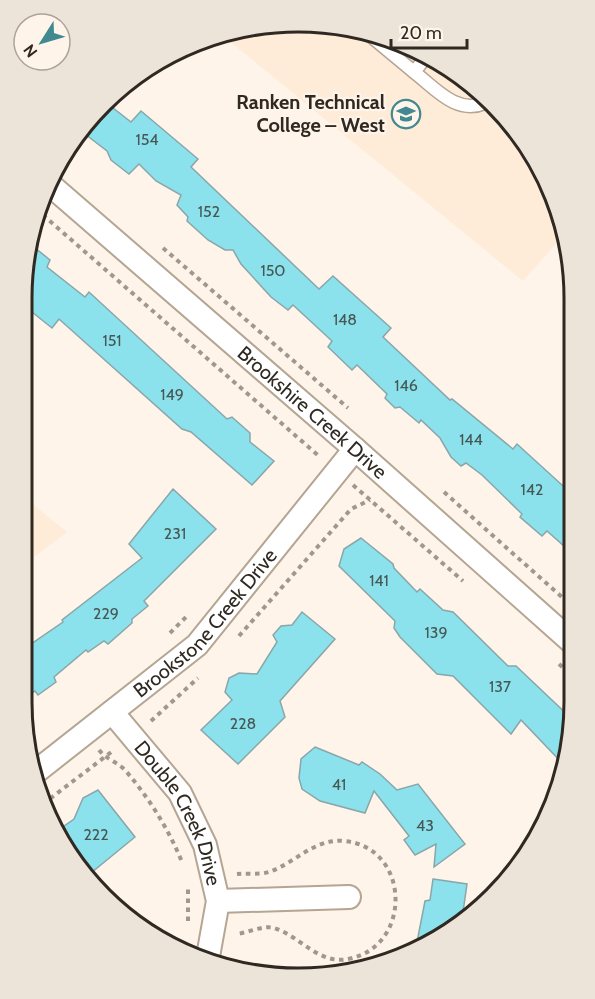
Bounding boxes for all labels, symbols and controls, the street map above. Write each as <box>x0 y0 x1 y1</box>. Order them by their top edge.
north arrow <box>12 12 72 72</box>
scale bar <box>391 12 468 50</box>
text: 20 m <box>400 22 442 44</box>
text: N <box>19 40 41 61</box>
place label: Ranken Technical College – West <box>236 90 385 137</box>
school or university icon: Ranken Technical College – West <box>390 98 422 130</box>
house number: 154 <box>135 130 159 149</box>
house number: 152 <box>198 202 220 221</box>
house number: 150 <box>260 261 286 280</box>
house number: 148 <box>333 310 357 329</box>
house number: 151 <box>102 331 122 350</box>
street label: Brookshire Creek Drive <box>233 341 392 484</box>
house number: 146 <box>394 376 418 395</box>
house number: 149 <box>160 385 184 404</box>
house number: 144 <box>459 430 483 449</box>
house number: 142 <box>521 480 543 499</box>
house number: 231 <box>164 524 186 543</box>
street label: Brookstone Creek Drive <box>129 544 282 702</box>
house number: 141 <box>369 571 389 590</box>
house number: 229 <box>93 604 119 623</box>
house number: 139 <box>425 623 447 642</box>
house number: 137 <box>489 677 511 696</box>
house number: 228 <box>230 714 256 733</box>
street label: Double Creek Drive <box>129 736 226 888</box>
house number: 41 <box>332 775 346 794</box>
house number: 43 <box>416 816 434 835</box>
house number: 222 <box>83 825 109 844</box>

